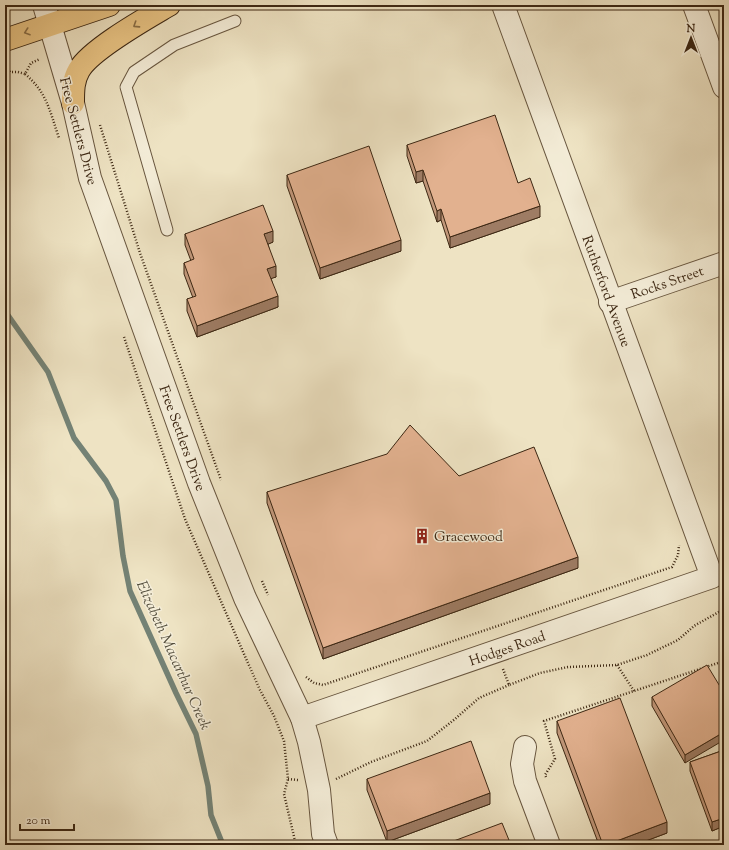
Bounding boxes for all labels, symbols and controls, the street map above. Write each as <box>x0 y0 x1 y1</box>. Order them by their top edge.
north arrow <box>671 18 711 58</box>
one-way arrow <box>133 21 140 28</box>
text: N <box>686 21 696 37</box>
one-way arrow <box>24 28 31 36</box>
street label: Free Settlers Drive <box>53 75 101 188</box>
street label: Rutherford Avenue <box>576 233 635 350</box>
street label: Rocks Street <box>629 262 707 306</box>
street label: Free Settlers Drive <box>153 383 209 494</box>
building icon: Gracewood <box>413 527 431 545</box>
place label: Gracewood <box>434 528 503 548</box>
water label: Elizabeth Macarthur Creek <box>130 578 215 734</box>
street label: Hodges Road <box>467 627 549 672</box>
scale bar <box>20 806 74 832</box>
text: 20 m <box>26 812 51 830</box>

